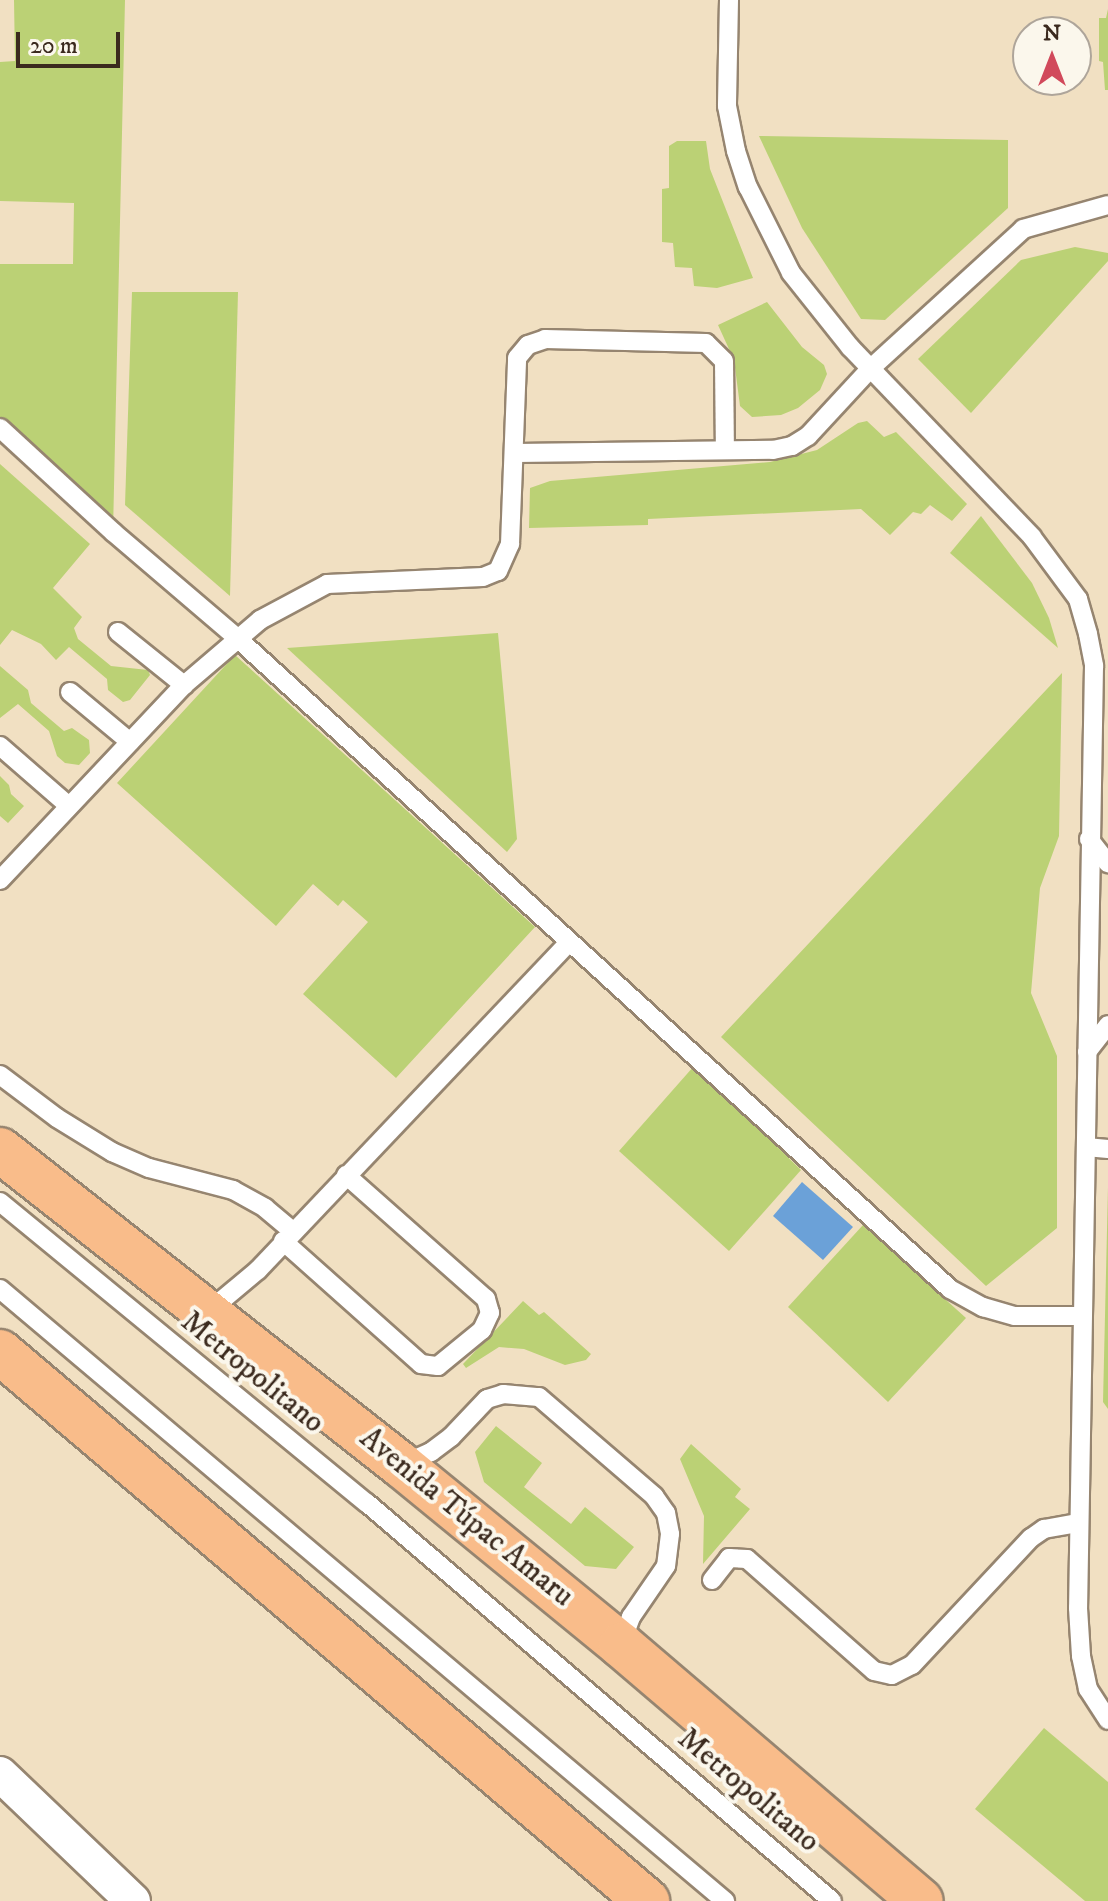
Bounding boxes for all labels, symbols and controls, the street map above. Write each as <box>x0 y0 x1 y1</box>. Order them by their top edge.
scale bar <box>20 16 124 66</box>
north arrow <box>1012 16 1092 96</box>
text: N <box>1043 20 1061 47</box>
text: 20 m <box>30 31 78 61</box>
street label: Metropolitano <box>173 1304 331 1442</box>
street label: Avenida Túpac Amaru <box>352 1421 580 1615</box>
street label: Metropolitano <box>670 1721 826 1861</box>

